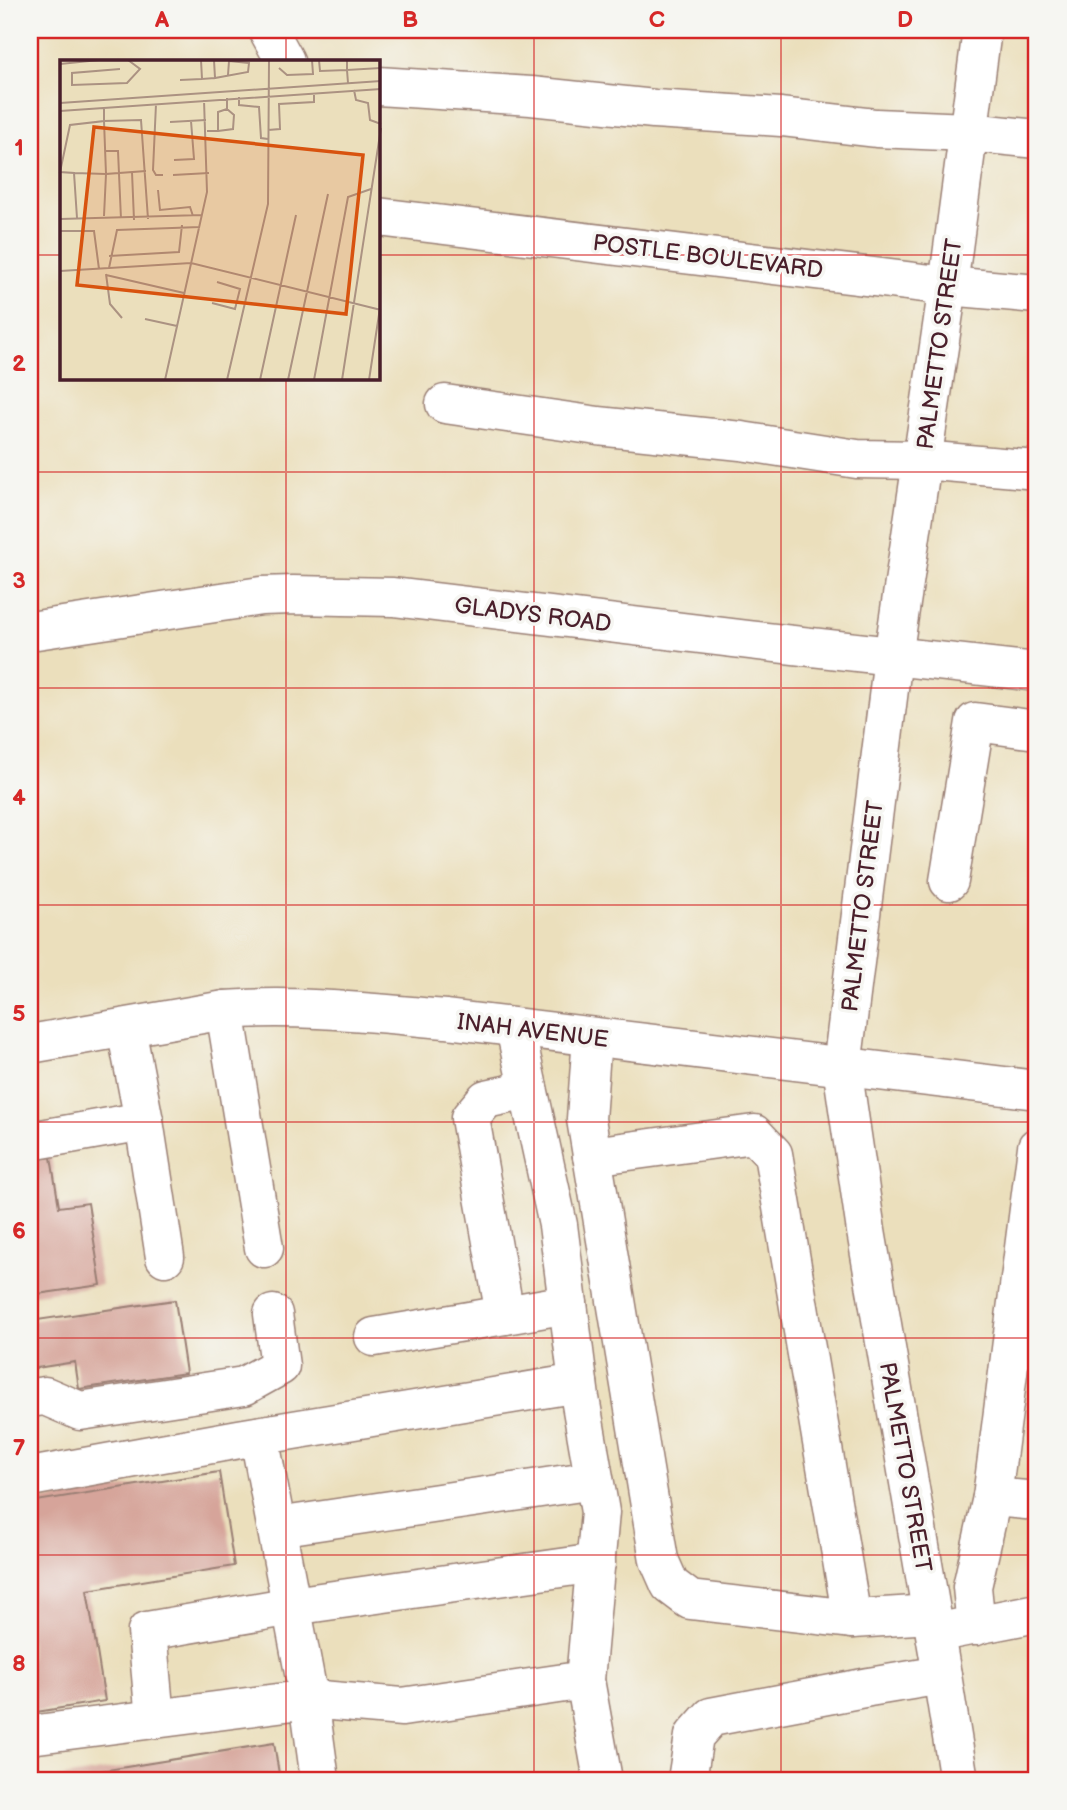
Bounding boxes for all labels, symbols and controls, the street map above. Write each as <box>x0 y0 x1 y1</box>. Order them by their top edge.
text: A <box>154 6 170 34</box>
text: B <box>402 6 418 34</box>
text: C <box>649 6 665 34</box>
text: D <box>897 6 913 34</box>
inset map <box>60 60 380 380</box>
text: 1 <box>14 134 24 162</box>
street label: POSTLE BOULEVARD <box>591 229 825 285</box>
street label: PALMETTO STREET <box>911 237 969 451</box>
text: 2 <box>12 350 26 378</box>
text: 3 <box>12 567 26 595</box>
street label: GLADYS ROAD <box>453 591 613 639</box>
text: 4 <box>12 784 26 812</box>
street label: PALMETTO STREET <box>836 799 890 1013</box>
text: 5 <box>12 1000 26 1028</box>
street label: INAH AVENUE <box>456 1008 610 1054</box>
text: 6 <box>12 1217 26 1245</box>
street label: PALMETTO STREET <box>873 1360 937 1574</box>
text: 7 <box>13 1434 26 1462</box>
text: 8 <box>12 1650 26 1678</box>

